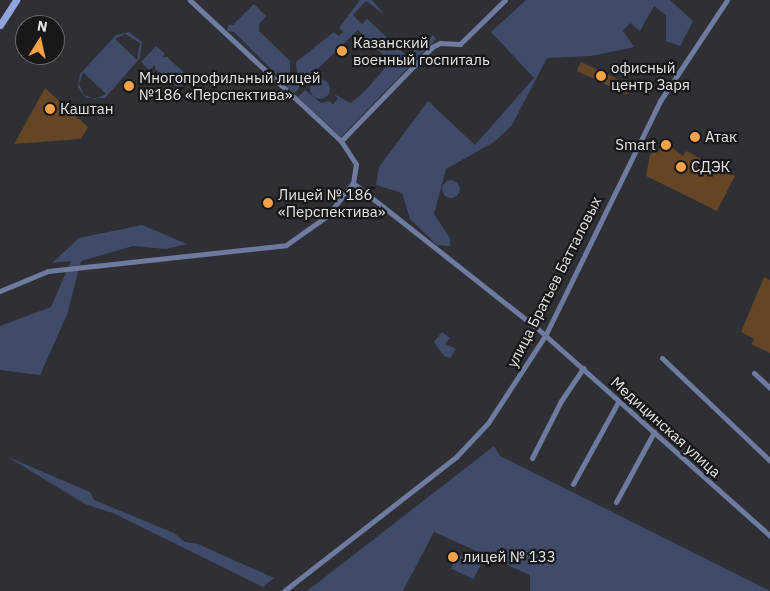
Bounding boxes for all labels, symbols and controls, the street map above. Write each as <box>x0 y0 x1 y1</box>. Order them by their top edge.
north arrow <box>15 15 65 65</box>
text: N <box>36 16 49 36</box>
place label: Казанский военный госпиталь <box>353 33 490 68</box>
marker: Казанский военный госпиталь <box>335 44 349 58</box>
place label: офисный центр Заря <box>611 58 690 93</box>
place label: Многопрофильный лицей №186 «Перспектива» <box>139 68 320 103</box>
marker: офисный центр Заря <box>595 70 607 82</box>
marker: Многопрофильный лицей №186 «Перспектива» <box>123 80 135 92</box>
place label: Каштан <box>60 100 114 118</box>
marker: Каштан <box>44 103 56 115</box>
place label: Атак <box>705 128 737 146</box>
marker: Атак <box>689 131 701 143</box>
place label: Smart <box>615 136 656 154</box>
marker: Smart <box>660 139 672 151</box>
place label: СДЭК <box>691 158 731 176</box>
marker: СДЭК <box>675 161 687 173</box>
place label: Лицей № 186 «Перспектива» <box>278 185 386 220</box>
street label: улица Братьев Батталовых <box>503 194 605 370</box>
marker: Лицей № 186 «Перспектива» <box>262 197 274 209</box>
street label: Медицинская улица <box>607 373 725 481</box>
place label: лицей № 133 <box>463 548 556 566</box>
marker: лицей № 133 <box>447 551 459 563</box>

